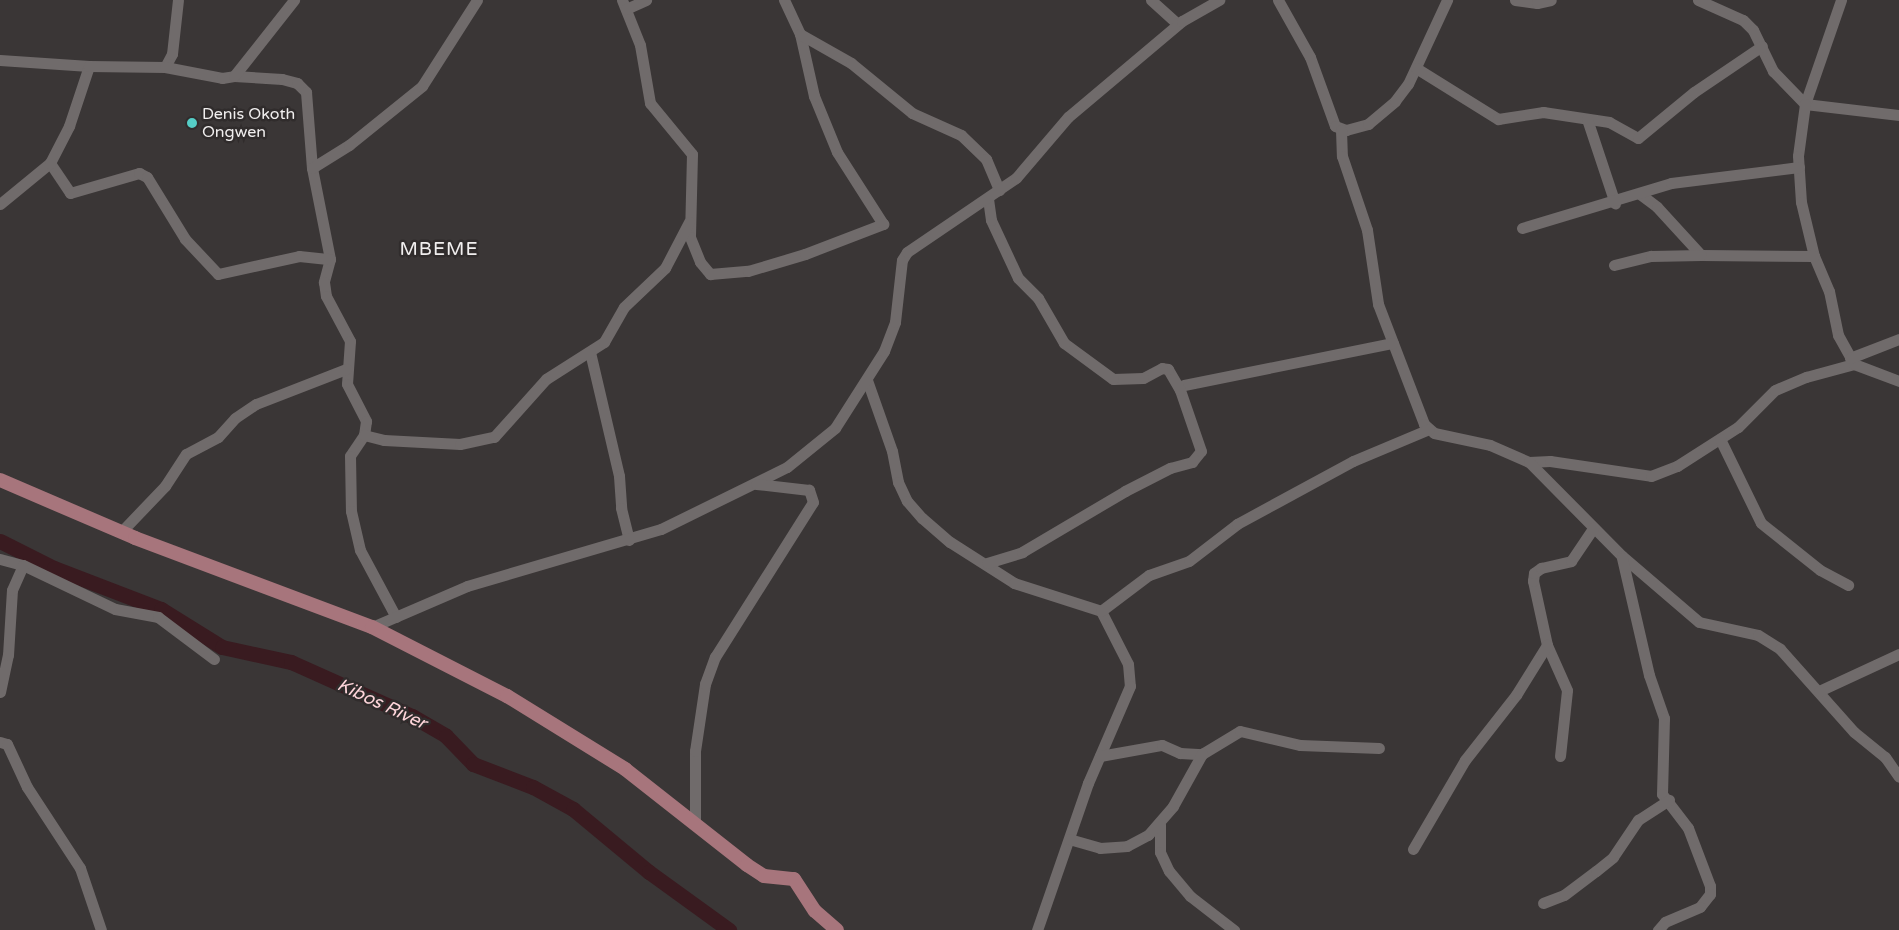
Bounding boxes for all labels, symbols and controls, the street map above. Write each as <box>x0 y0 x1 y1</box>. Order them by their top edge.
place label: Denis Okoth Ongwen <box>202 104 295 142</box>
marker: Denis Okoth Ongwen <box>186 117 198 129</box>
district label: MBEME <box>399 239 479 261</box>
water label: Kibos River <box>334 674 430 734</box>

